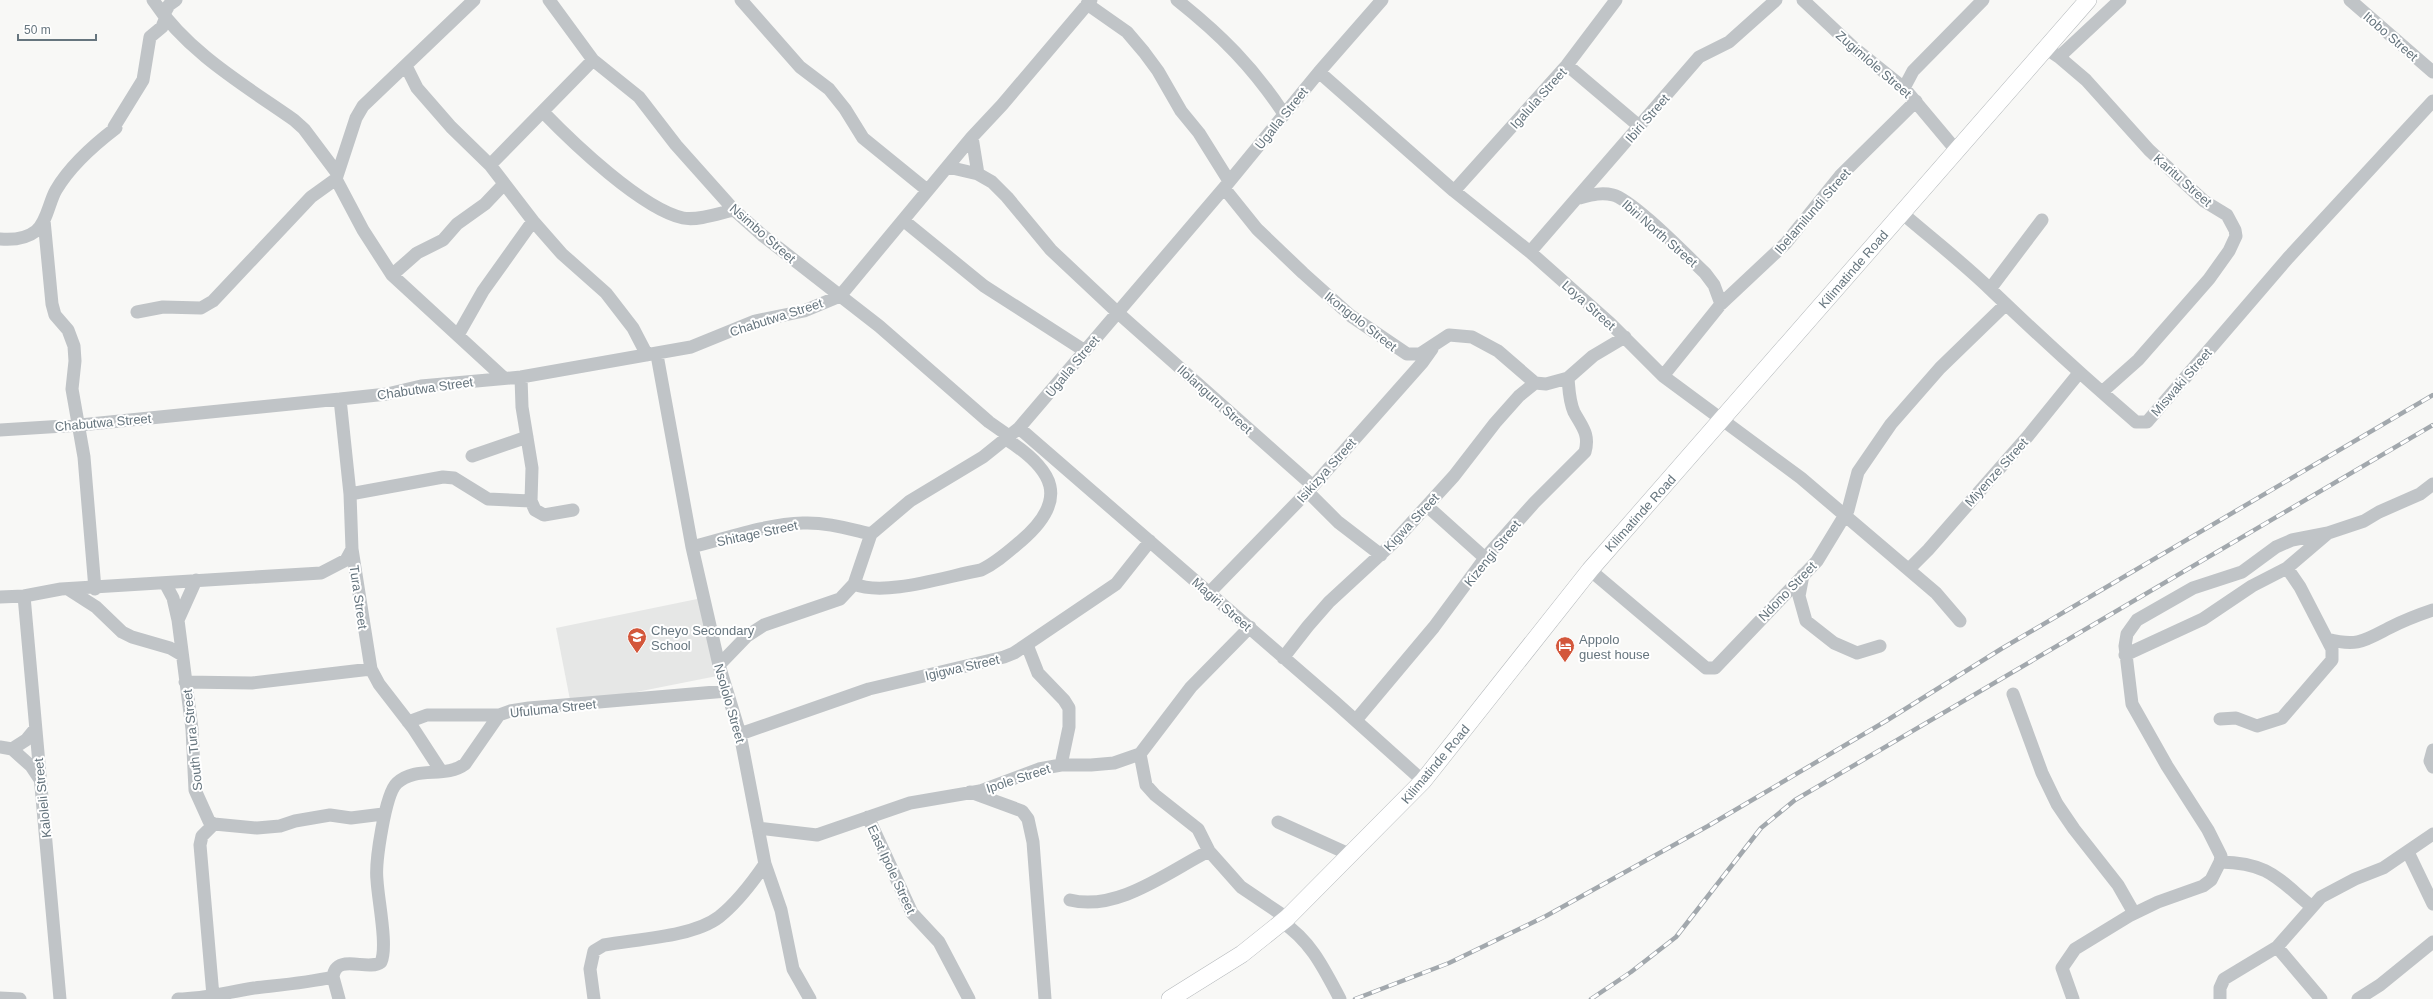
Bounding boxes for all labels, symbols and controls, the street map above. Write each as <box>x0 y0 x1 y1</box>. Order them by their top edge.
street label: Itobo Street <box>2360 9 2421 64</box>
scale bar <box>18 16 96 42</box>
text: 50 m <box>24 23 51 37</box>
street label: Zugimlole Street <box>1833 28 1915 101</box>
street label: Igalula Street <box>1507 65 1570 132</box>
street label: Ugalla Street <box>1252 84 1311 152</box>
street label: Ibiri Street <box>1622 91 1673 146</box>
street label: Karitu Street <box>2150 151 2215 210</box>
street label: Ibelamilundi Street <box>1771 165 1854 257</box>
street label: Ibiri North Street <box>1619 197 1701 270</box>
street label: Nsimbo Street <box>727 201 799 266</box>
street label: Kilimatinde Road <box>1815 227 1891 311</box>
street label: Loya Street <box>1559 278 1619 333</box>
street label: Ikongolo Street <box>1322 289 1400 354</box>
street label: Chabutwa Street <box>728 295 825 340</box>
street label: Ugalla Street <box>1042 332 1103 400</box>
street label: Miswaki Street <box>2148 345 2215 419</box>
street label: Ilolanguru Street <box>1174 362 1255 437</box>
street label: Chabutwa Street <box>376 374 474 403</box>
street label: Chabutwa Street <box>54 411 152 434</box>
street label: Isikizya Street <box>1294 435 1359 505</box>
street label: Miyenze Street <box>1962 435 2031 510</box>
street label: Kilimatinde Road <box>1602 472 1679 555</box>
street label: Kigwa Street <box>1381 490 1442 554</box>
street label: Kizengi Street <box>1461 517 1524 589</box>
street label: Shitage Street <box>715 518 799 549</box>
street label: Ndono Street <box>1755 558 1820 624</box>
street label: Tura Street <box>347 564 370 630</box>
street label: Magiri Street <box>1189 575 1255 634</box>
place label: Cheyo Secondary School <box>651 623 755 653</box>
school or university icon: Cheyo Secondary School <box>626 626 648 654</box>
place label: Appolo guest house <box>1579 632 1650 662</box>
hotel icon: Appolo guest house <box>1554 635 1576 663</box>
street label: Igigwa Street <box>923 652 1001 683</box>
street label: Nsololo Street <box>711 662 748 745</box>
street label: South Tura Street <box>180 688 205 791</box>
street label: Ufuluma Street <box>509 696 597 720</box>
street label: Kilimatinde Road <box>1398 722 1473 807</box>
street label: Kaloleli Street <box>31 757 54 839</box>
street label: Ipole Street <box>984 761 1052 796</box>
street label: East Ipole Street <box>864 822 919 916</box>

